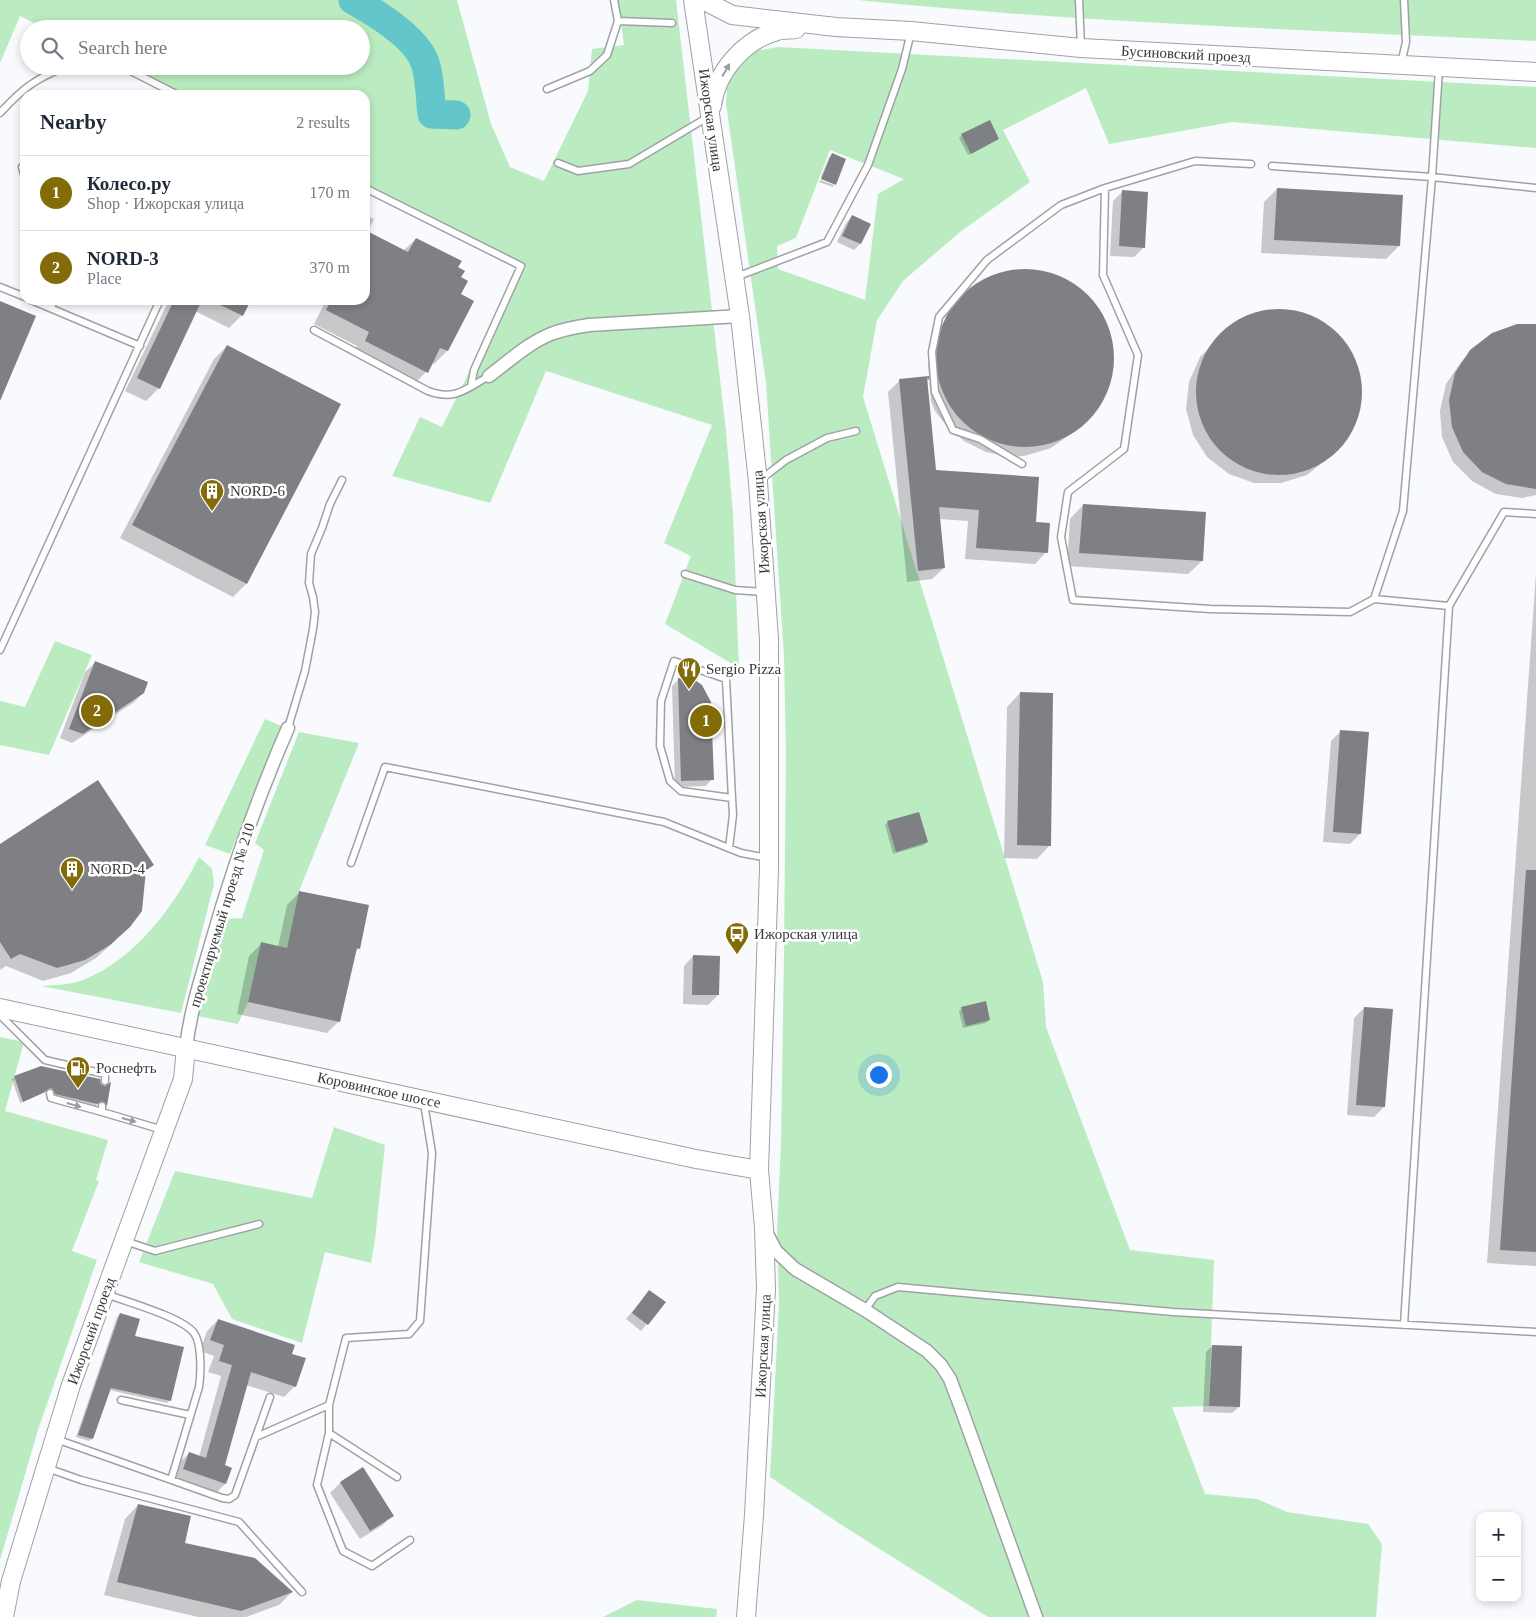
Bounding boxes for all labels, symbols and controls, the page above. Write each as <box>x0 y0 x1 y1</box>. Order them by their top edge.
search box <box>20 20 370 75</box>
icon: search <box>38 34 66 62</box>
text: Search here <box>78 37 167 58</box>
street label: Бусиновский проезд <box>1121 43 1252 65</box>
one-way arrow <box>722 62 730 77</box>
street label: Ижорская улица <box>696 67 726 173</box>
text: Nearby <box>40 110 107 134</box>
text: 2 results <box>296 114 350 131</box>
text: Колесо.ру <box>87 173 171 194</box>
text: 1 <box>52 184 60 201</box>
text: 170 m <box>310 184 350 201</box>
text: Shop · Ижорская улица <box>87 195 244 212</box>
text: NORD-3 <box>87 248 159 269</box>
text: 2 <box>52 259 60 276</box>
text: 370 m <box>310 259 350 276</box>
text: Place <box>87 270 122 287</box>
street label: Ижорская улица <box>749 469 773 574</box>
building icon: NORD-6 <box>199 478 225 512</box>
place label: NORD-6 <box>230 483 285 499</box>
restaurant icon: Sergio Pizza <box>676 656 702 690</box>
place label: Sergio Pizza <box>706 661 781 677</box>
pin: 2 <box>81 692 113 730</box>
pin: 1 <box>690 702 722 740</box>
street label: проектируемый проезд № 210 <box>186 821 258 1009</box>
building icon: NORD-4 <box>59 856 85 890</box>
place label: NORD-4 <box>90 861 145 877</box>
bus stop icon: Ижорская улица <box>724 921 750 955</box>
place label: Ижорская улица <box>754 926 858 942</box>
fuel station icon: Роснефть <box>65 1055 91 1089</box>
place label: Роснефть <box>96 1060 157 1076</box>
your location <box>866 1062 892 1088</box>
street label: Коровинское шоссе <box>316 1069 442 1111</box>
one-way arrow <box>66 1101 81 1109</box>
one-way arrow <box>122 1116 137 1124</box>
street label: Ижорский проезд <box>64 1275 118 1387</box>
street label: Ижорская улица <box>752 1293 774 1398</box>
map controls <box>1476 1512 1521 1602</box>
button: + <box>1476 1512 1521 1557</box>
button: − <box>1476 1557 1521 1602</box>

